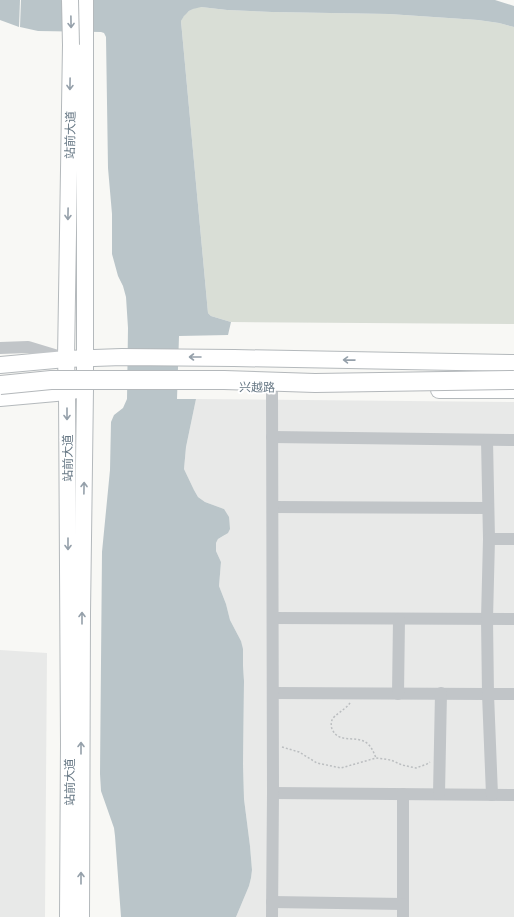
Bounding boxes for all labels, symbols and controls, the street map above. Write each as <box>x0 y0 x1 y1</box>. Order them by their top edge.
one-way arrow <box>67 15 75 28</box>
one-way arrow <box>67 77 74 90</box>
street label: 站前大道 <box>61 111 79 159</box>
one-way arrow <box>64 207 72 220</box>
one-way arrow <box>189 353 202 361</box>
one-way arrow <box>343 356 356 364</box>
street label: 兴越路 <box>239 378 275 396</box>
one-way arrow <box>63 407 71 420</box>
street label: 站前大道 <box>59 434 76 482</box>
one-way arrow <box>80 482 88 495</box>
one-way arrow <box>64 537 72 550</box>
one-way arrow <box>78 612 86 625</box>
one-way arrow <box>78 742 85 755</box>
street label: 站前大道 <box>61 758 78 806</box>
one-way arrow <box>77 872 85 885</box>

